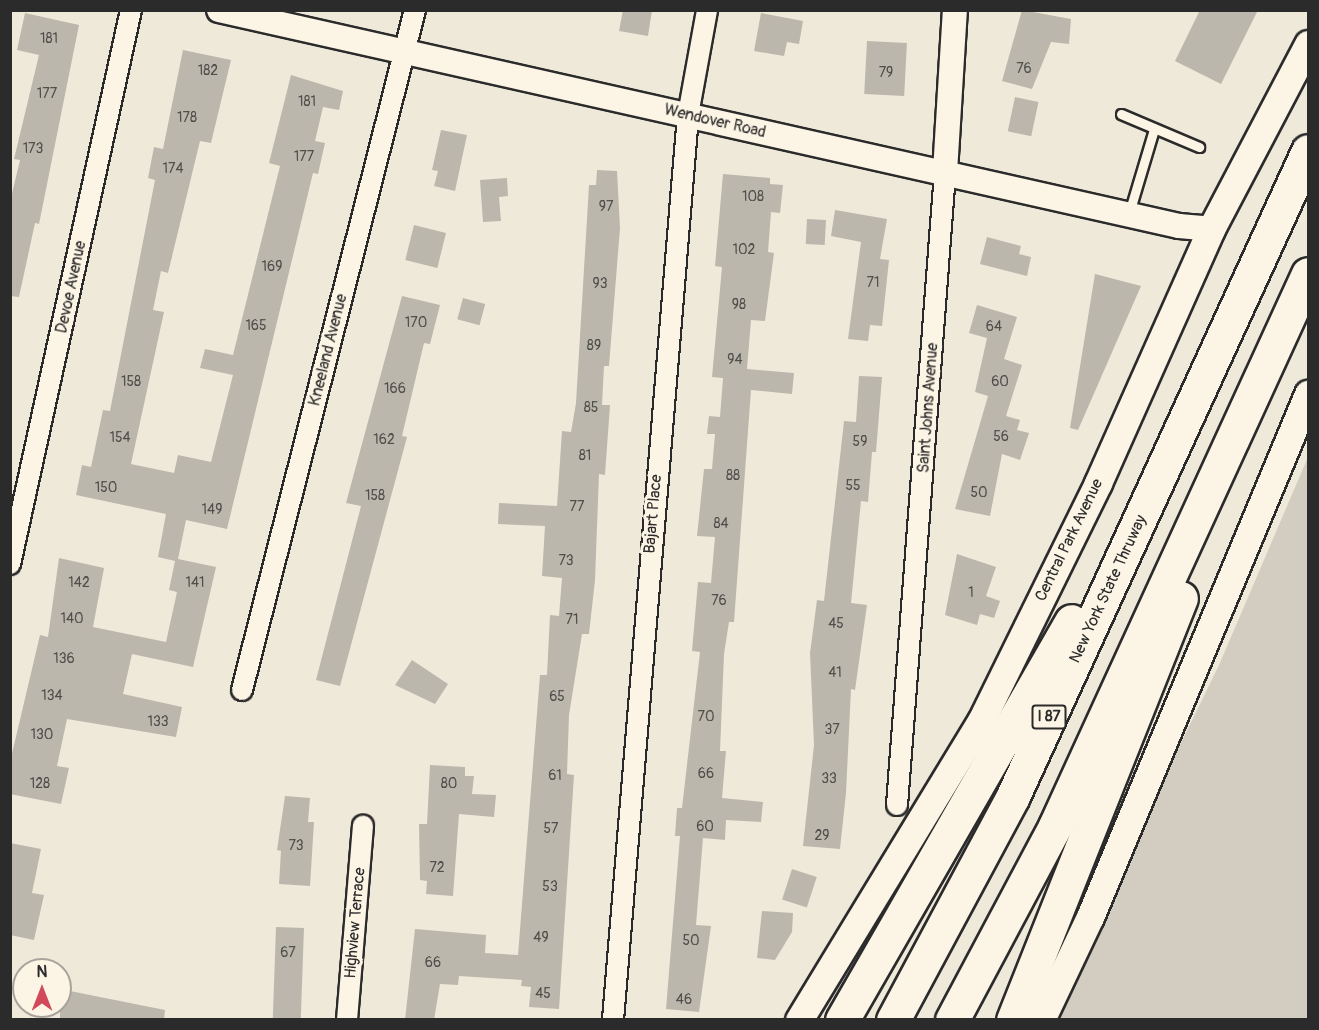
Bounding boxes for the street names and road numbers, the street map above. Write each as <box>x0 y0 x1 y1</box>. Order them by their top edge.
street label: Wendover Road <box>662 100 768 142</box>
street label: Devoe Avenue <box>52 239 90 335</box>
street label: Kneeland Avenue <box>305 292 351 408</box>
street label: Saint Johns Avenue <box>914 342 942 474</box>
street label: Bajart Place <box>640 474 666 554</box>
street label: Central Park Avenue <box>1031 476 1107 604</box>
street label: New York State Thruway <box>1065 512 1151 666</box>
road number: I 87 <box>1031 705 1067 729</box>
street label: Highview Terrace <box>341 867 369 979</box>

